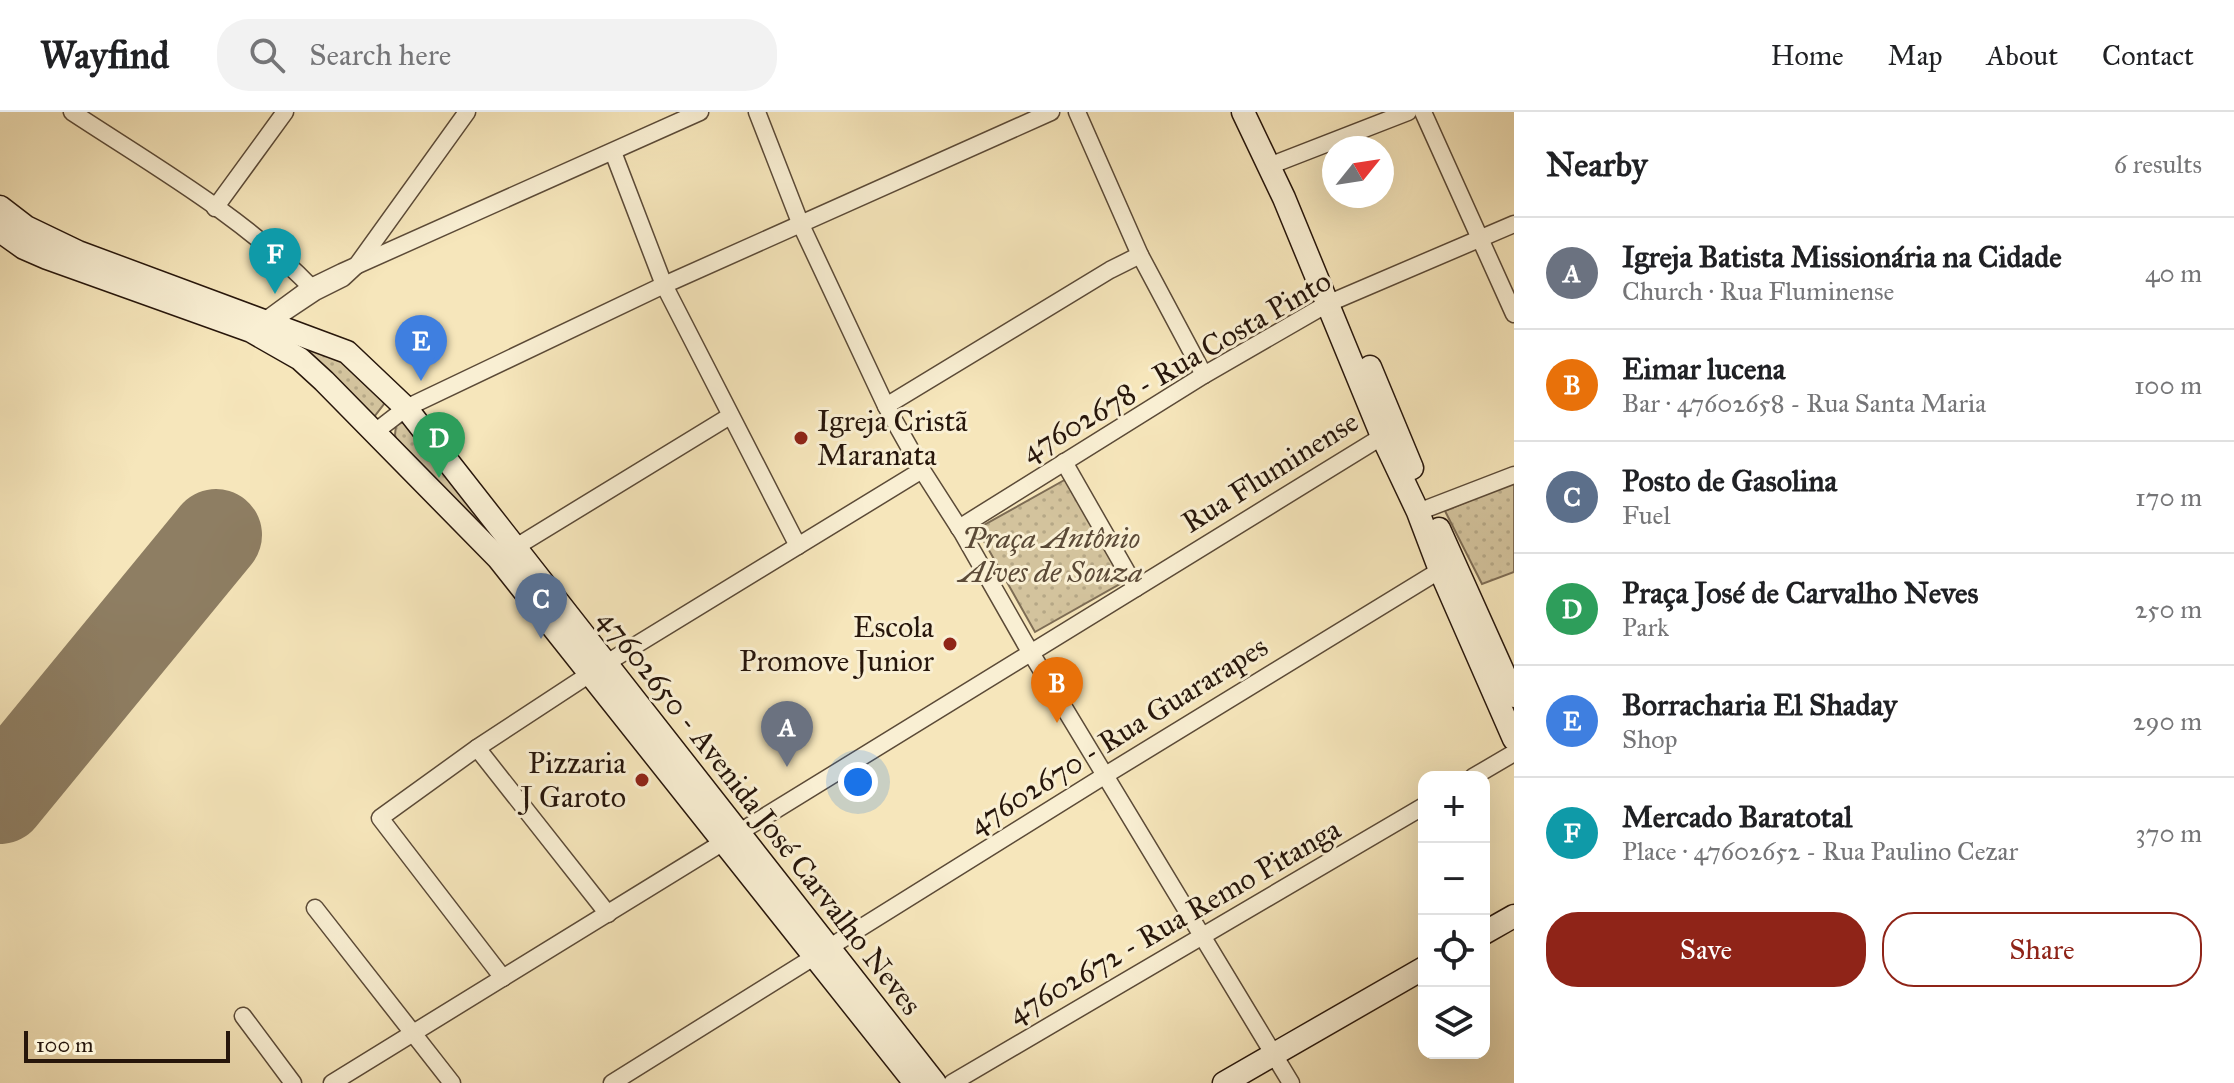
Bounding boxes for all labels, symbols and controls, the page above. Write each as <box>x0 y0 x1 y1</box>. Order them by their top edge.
search box <box>217 19 777 91</box>
text: Wayfind <box>40 32 169 78</box>
icon: search <box>245 33 289 77</box>
text: Search here <box>309 37 451 73</box>
text: Home <box>1771 38 1844 73</box>
text: Map <box>1888 38 1942 73</box>
text: About <box>1986 38 2058 73</box>
text: Contact <box>2102 38 2194 73</box>
north arrow <box>1322 136 1394 208</box>
text: Nearby <box>1546 144 1648 185</box>
text: 6 results <box>2114 148 2202 180</box>
pin: F <box>249 228 301 294</box>
text: Igreja Batista Missionária na Cidade <box>1622 239 2062 275</box>
text: A <box>1563 257 1581 289</box>
text: 40 m <box>2145 257 2202 289</box>
street label: 47602678 - Rua Costa Pinto <box>1015 263 1337 469</box>
text: Church · Rua Fluminense <box>1622 275 1894 307</box>
pin: E <box>395 315 447 381</box>
text: Eimar lucena <box>1622 351 1785 387</box>
text: B <box>1563 369 1581 401</box>
text: 100 m <box>2134 369 2202 401</box>
text: Bar · 47602658 - Rua Santa Maria <box>1622 387 1986 419</box>
place label: Igreja Cristã Maranata <box>817 403 968 473</box>
street label: Rua Fluminense <box>1175 403 1365 541</box>
pin: D <box>413 412 465 478</box>
marker: Igreja Cristã Maranata <box>792 429 810 447</box>
text: Posto de Gasolina <box>1622 463 1837 499</box>
text: C <box>1563 481 1581 513</box>
text: 170 m <box>2135 481 2202 513</box>
text: Fuel <box>1622 499 1670 531</box>
park label: Praça Antônio Alves de Souza <box>956 520 1143 590</box>
pin: C <box>515 573 567 639</box>
text: Praça José de Carvalho Neves <box>1622 575 1978 611</box>
text: D <box>1562 593 1582 625</box>
text: 250 m <box>2135 593 2202 625</box>
street label: 47602650 - Avenida José Carvalho Neves <box>590 602 930 1022</box>
place label: Escola Promove Junior <box>739 609 935 679</box>
text: Park <box>1622 611 1669 643</box>
street label: 47602670 - Rua Guararapes <box>962 628 1274 842</box>
marker: Escola Promove Junior <box>941 635 959 653</box>
pin: B <box>1031 657 1083 723</box>
text: Borracharia El Shaday <box>1622 687 1897 723</box>
pin: A <box>761 701 813 767</box>
text: E <box>1563 705 1581 737</box>
text: 290 m <box>2133 705 2202 737</box>
text: Shop <box>1622 723 1678 755</box>
place label: Pizzaria J Garoto <box>517 745 626 815</box>
your location <box>838 762 878 802</box>
marker: Pizzaria J Garoto <box>633 771 651 789</box>
map controls <box>1418 771 1490 1059</box>
button: + <box>1418 771 1490 843</box>
text: Mercado Baratotal <box>1622 799 1852 835</box>
street label: 47602672 - Rua Remo Pitanga <box>1001 811 1347 1031</box>
text: F <box>1564 817 1581 849</box>
text: 370 m <box>2135 817 2202 849</box>
text: Place · 47602652 - Rua Paulino Cezar <box>1622 835 2018 867</box>
button: − <box>1418 843 1490 915</box>
button: Save <box>1546 912 1866 987</box>
button: Share <box>1882 912 2202 987</box>
button: locate <box>1418 915 1490 987</box>
button: layers <box>1418 987 1490 1059</box>
scale bar <box>24 1027 230 1063</box>
text: 100 m <box>36 1031 93 1058</box>

